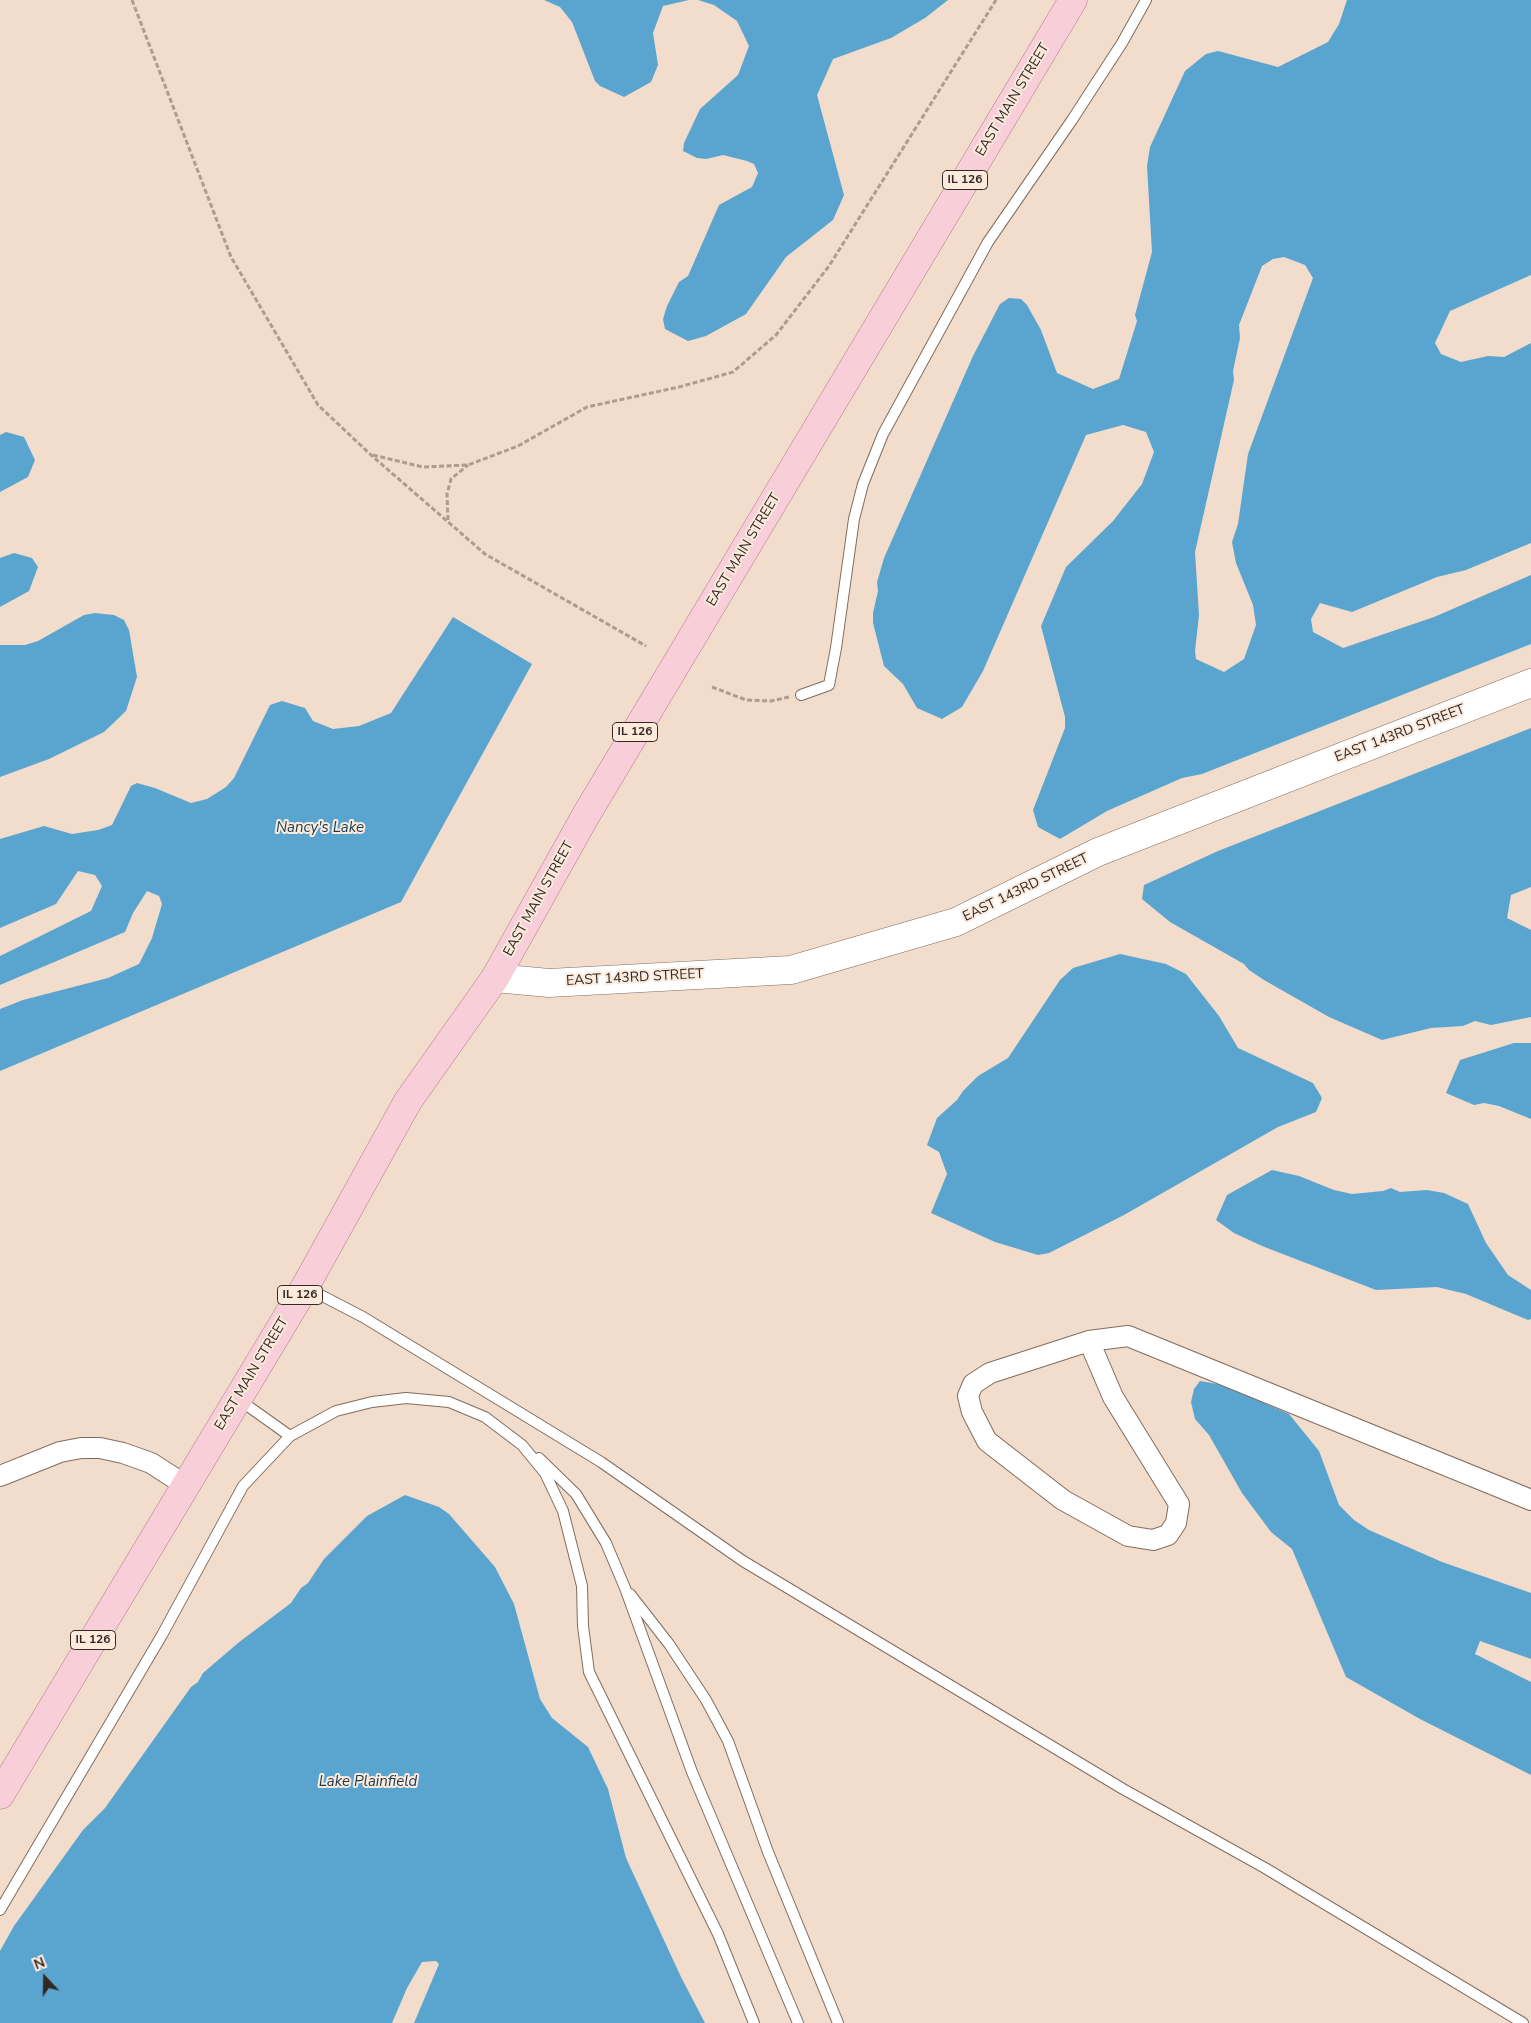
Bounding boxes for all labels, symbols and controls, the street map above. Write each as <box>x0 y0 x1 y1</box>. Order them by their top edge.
street label: EAST MAIN STREET <box>973 40 1053 160</box>
road number: IL 126 <box>942 170 988 190</box>
street label: EAST MAIN STREET <box>704 490 784 610</box>
street label: EAST 143RD STREET <box>1333 701 1467 767</box>
road number: IL 126 <box>612 722 658 742</box>
water label: Nancy's Lake <box>276 819 364 837</box>
street label: EAST MAIN STREET <box>500 839 578 959</box>
street label: EAST 143RD STREET <box>960 850 1092 926</box>
street label: EAST 143RD STREET <box>566 966 704 990</box>
road number: IL 126 <box>278 1286 322 1304</box>
street label: EAST MAIN STREET <box>212 1314 292 1434</box>
road number: IL 126 <box>70 1630 116 1650</box>
water label: Lake Plainfield <box>319 1773 417 1791</box>
north arrow <box>20 1953 70 2003</box>
text: N <box>31 1953 48 1974</box>

